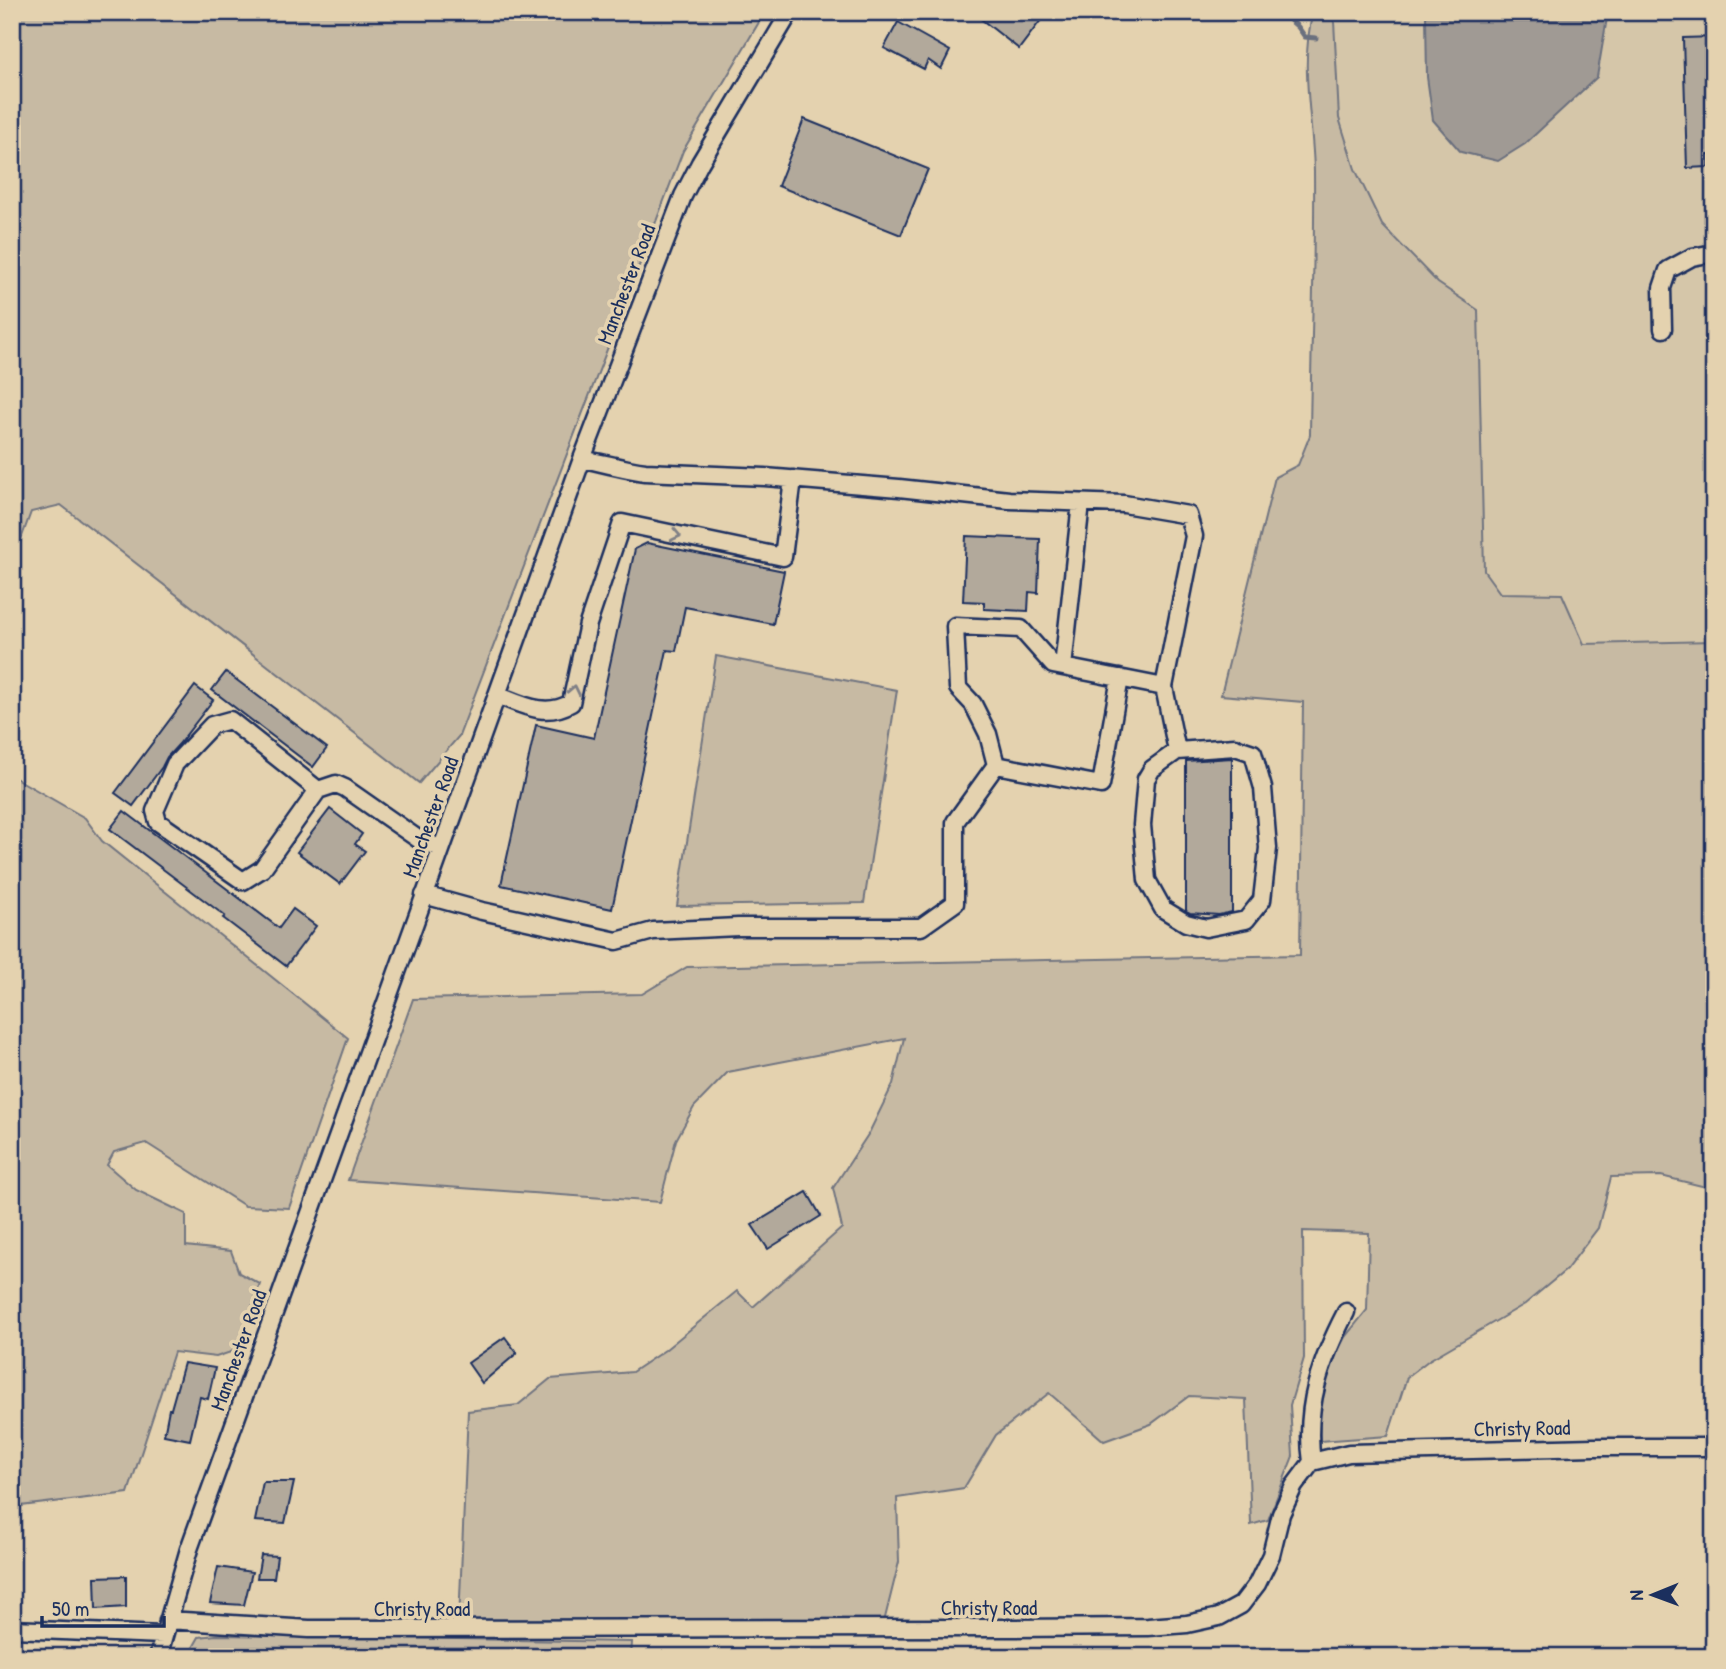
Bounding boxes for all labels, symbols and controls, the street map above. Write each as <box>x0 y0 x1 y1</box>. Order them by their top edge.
street label: Manchester Road <box>590 220 662 348</box>
one-way arrow <box>670 526 682 541</box>
one-way arrow <box>566 684 581 696</box>
street label: Manchester Road <box>395 753 465 881</box>
street label: Manchester Road <box>203 1286 273 1414</box>
street label: Christy Road <box>1473 1413 1571 1443</box>
north arrow <box>1618 1560 1688 1630</box>
scale bar <box>42 1585 164 1629</box>
text: N <box>1623 1590 1649 1601</box>
street label: Christy Road <box>941 1593 1037 1622</box>
text: 50 m <box>52 1594 89 1623</box>
street label: Christy Road <box>374 1594 470 1623</box>

